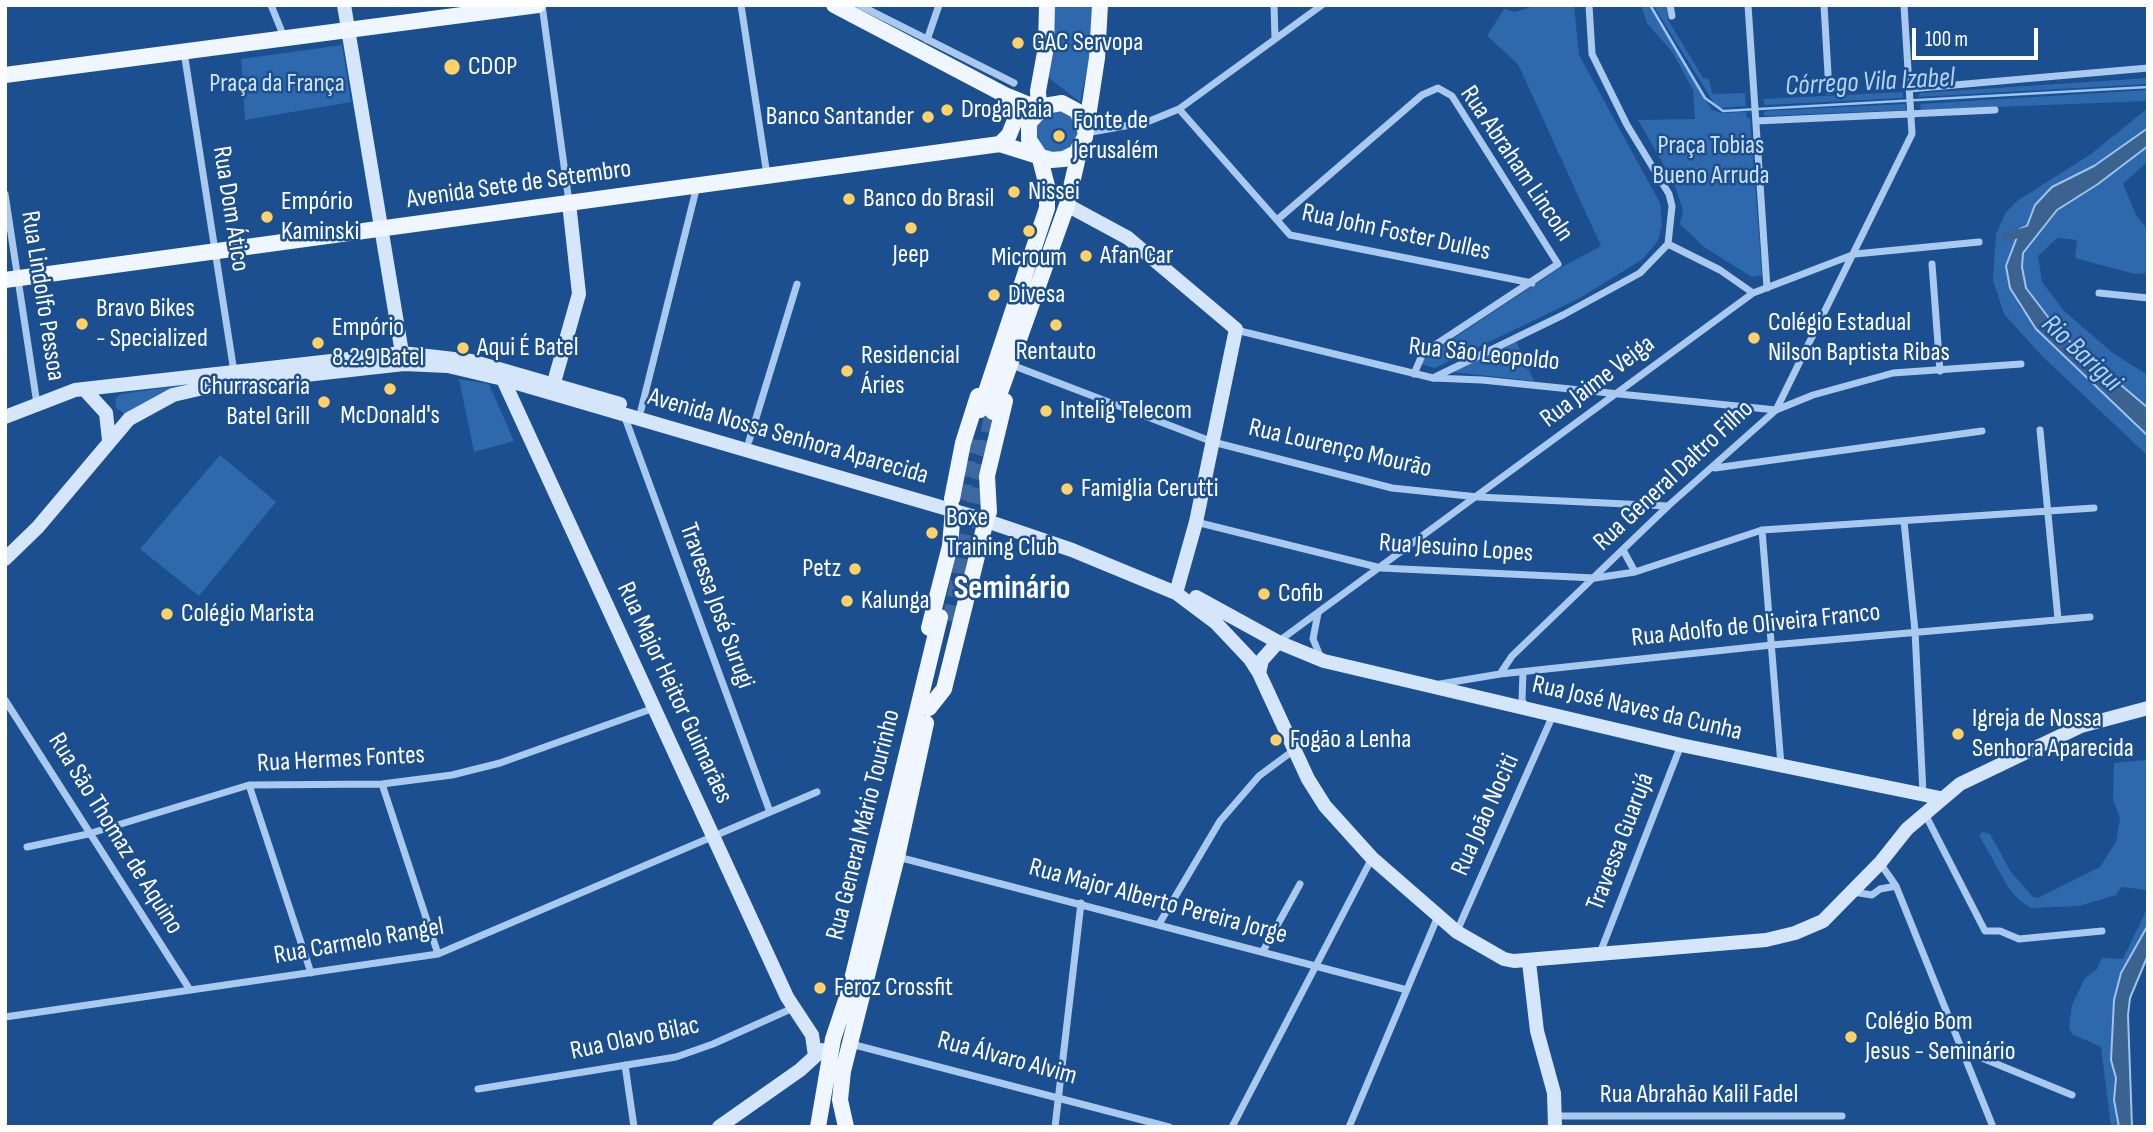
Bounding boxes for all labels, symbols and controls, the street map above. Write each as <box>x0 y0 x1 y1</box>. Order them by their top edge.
scale bar <box>1915 14 2041 58</box>
place label: GAC Servopa <box>1032 27 1143 59</box>
text: 100 m <box>1925 27 1968 52</box>
marker: GAC Servopa <box>1010 35 1026 51</box>
place label: CDOP <box>468 51 517 83</box>
marker: CDOP <box>442 57 462 77</box>
water label: Córrego Vila Izabel <box>1784 62 1956 104</box>
park label: Praça da França <box>209 68 345 100</box>
street label: Rua Abraham Lincoln <box>1452 80 1580 248</box>
place label: Droga Raia <box>961 94 1052 126</box>
place label: Banco Santander <box>766 101 914 133</box>
marker: Droga Raia <box>939 102 955 118</box>
place label: Fonte de Jerusalém <box>1073 105 1158 166</box>
marker: Banco Santander <box>920 109 936 125</box>
marker: Fonte de Jerusalém <box>1051 128 1067 144</box>
park label: Praça Tobias Bueno Arruda <box>1652 130 1770 192</box>
street label: Rua Dom Ático <box>205 144 255 274</box>
street label: Avenida Sete de Setembro <box>405 154 633 216</box>
place label: Nissei <box>1028 176 1080 208</box>
place label: Banco do Brasil <box>863 183 994 215</box>
marker: Nissei <box>1006 184 1022 200</box>
place label: Empório Kaminski <box>281 186 359 248</box>
marker: Banco do Brasil <box>841 191 857 207</box>
street label: Rua John Foster Dulles <box>1299 198 1493 268</box>
street label: Rua Lindolfo Pessoa <box>13 209 71 383</box>
marker: Empório Kaminski <box>259 209 275 225</box>
marker: Jeep <box>903 220 919 236</box>
marker: Microum <box>1021 223 1037 239</box>
place label: Jeep <box>893 239 929 271</box>
place label: Afan Car <box>1100 240 1173 272</box>
place label: Microum <box>991 242 1067 274</box>
marker: Afan Car <box>1078 248 1094 264</box>
place label: Divesa <box>1008 279 1065 311</box>
marker: Divesa <box>986 287 1002 303</box>
place label: Bravo Bikes - Specialized <box>96 293 208 354</box>
place label: Colégio Estadual Nilson Baptista Ribas <box>1768 307 1950 368</box>
water label: Rio Barigui <box>2034 308 2128 400</box>
place label: Empório 8.2.9 Batel <box>332 312 424 374</box>
marker: Bravo Bikes - Specialized <box>74 316 90 332</box>
marker: Rentauto <box>1048 317 1064 333</box>
street label: Rua Jaime Veiga <box>1535 329 1661 435</box>
marker: Colégio Estadual Nilson Baptista Ribas <box>1746 330 1762 346</box>
place label: Aqui É Batel <box>477 332 579 364</box>
street label: Rua São Leopoldo <box>1407 332 1561 378</box>
marker: Empório 8.2.9 Batel <box>310 335 326 351</box>
place label: Rentauto <box>1016 336 1096 368</box>
marker: Aqui É Batel <box>455 340 471 356</box>
place label: Residencial Áries <box>861 340 960 402</box>
marker: Residencial Áries <box>839 363 855 379</box>
place label: Churrascaria Batel Grill <box>199 371 310 432</box>
marker: McDonald's <box>382 381 398 397</box>
street label: Avenida Nossa Senhora Aparecida <box>644 382 932 492</box>
marker: Churrascaria Batel Grill <box>316 394 332 410</box>
street label: Rua General Daltro Filho <box>1588 394 1760 558</box>
place label: Intelig Telecom <box>1060 395 1192 427</box>
place label: McDonald's <box>340 400 440 432</box>
marker: Intelig Telecom <box>1038 403 1054 419</box>
street label: Rua Lourenço Mourão <box>1245 413 1435 485</box>
place label: Famiglia Cerutti <box>1081 473 1218 505</box>
marker: Famiglia Cerutti <box>1059 481 1075 497</box>
place label: Boxe Training Club <box>946 502 1057 564</box>
street label: Travessa José Surugi <box>672 519 760 693</box>
marker: Boxe Training Club <box>924 525 940 541</box>
street label: Rua Jesuino Lopes <box>1378 528 1534 570</box>
place label: Petz <box>802 553 841 585</box>
marker: Petz <box>847 561 863 577</box>
district label: Seminário <box>953 570 1071 610</box>
street label: Rua Major Heitor Guimarães <box>609 577 739 809</box>
place label: Cofib <box>1278 578 1323 610</box>
place label: Kalunga <box>861 585 930 617</box>
marker: Cofib <box>1256 586 1272 602</box>
marker: Kalunga <box>839 593 855 609</box>
street label: Rua Adolfo de Oliveira Franco <box>1630 597 1882 655</box>
place label: Colégio Marista <box>181 598 314 630</box>
marker: Colégio Marista <box>159 606 175 622</box>
street label: Rua José Naves da Cunha <box>1529 670 1745 748</box>
place label: Igreja de Nossa Senhora Aparecida <box>1972 703 2134 764</box>
street label: Rua General Mário Tourinho <box>820 706 908 944</box>
place label: Fogão a Lenha <box>1290 724 1411 756</box>
marker: Igreja de Nossa Senhora Aparecida <box>1950 726 1966 742</box>
street label: Rua São Thomaz de Aquino <box>41 728 189 940</box>
marker: Fogão a Lenha <box>1268 732 1284 748</box>
street label: Rua Hermes Fontes <box>256 740 426 780</box>
street label: Rua João Nociti <box>1445 749 1527 881</box>
street label: Travessa Guarujá <box>1580 769 1662 915</box>
street label: Rua Major Alberto Pereira Jorge <box>1025 853 1291 951</box>
street label: Rua Carmelo Rangel <box>272 912 446 972</box>
place label: Feroz Crossfit <box>834 972 953 1004</box>
marker: Feroz Crossfit <box>812 980 828 996</box>
place label: Colégio Bom Jesus - Seminário <box>1865 1006 2015 1068</box>
street label: Rua Olavo Bilac <box>568 1010 702 1068</box>
street label: Rua Álvaro Alvim <box>934 1025 1080 1093</box>
marker: Colégio Bom Jesus - Seminário <box>1843 1029 1859 1045</box>
street label: Rua Abrahão Kalil Fadel <box>1600 1079 1798 1111</box>

